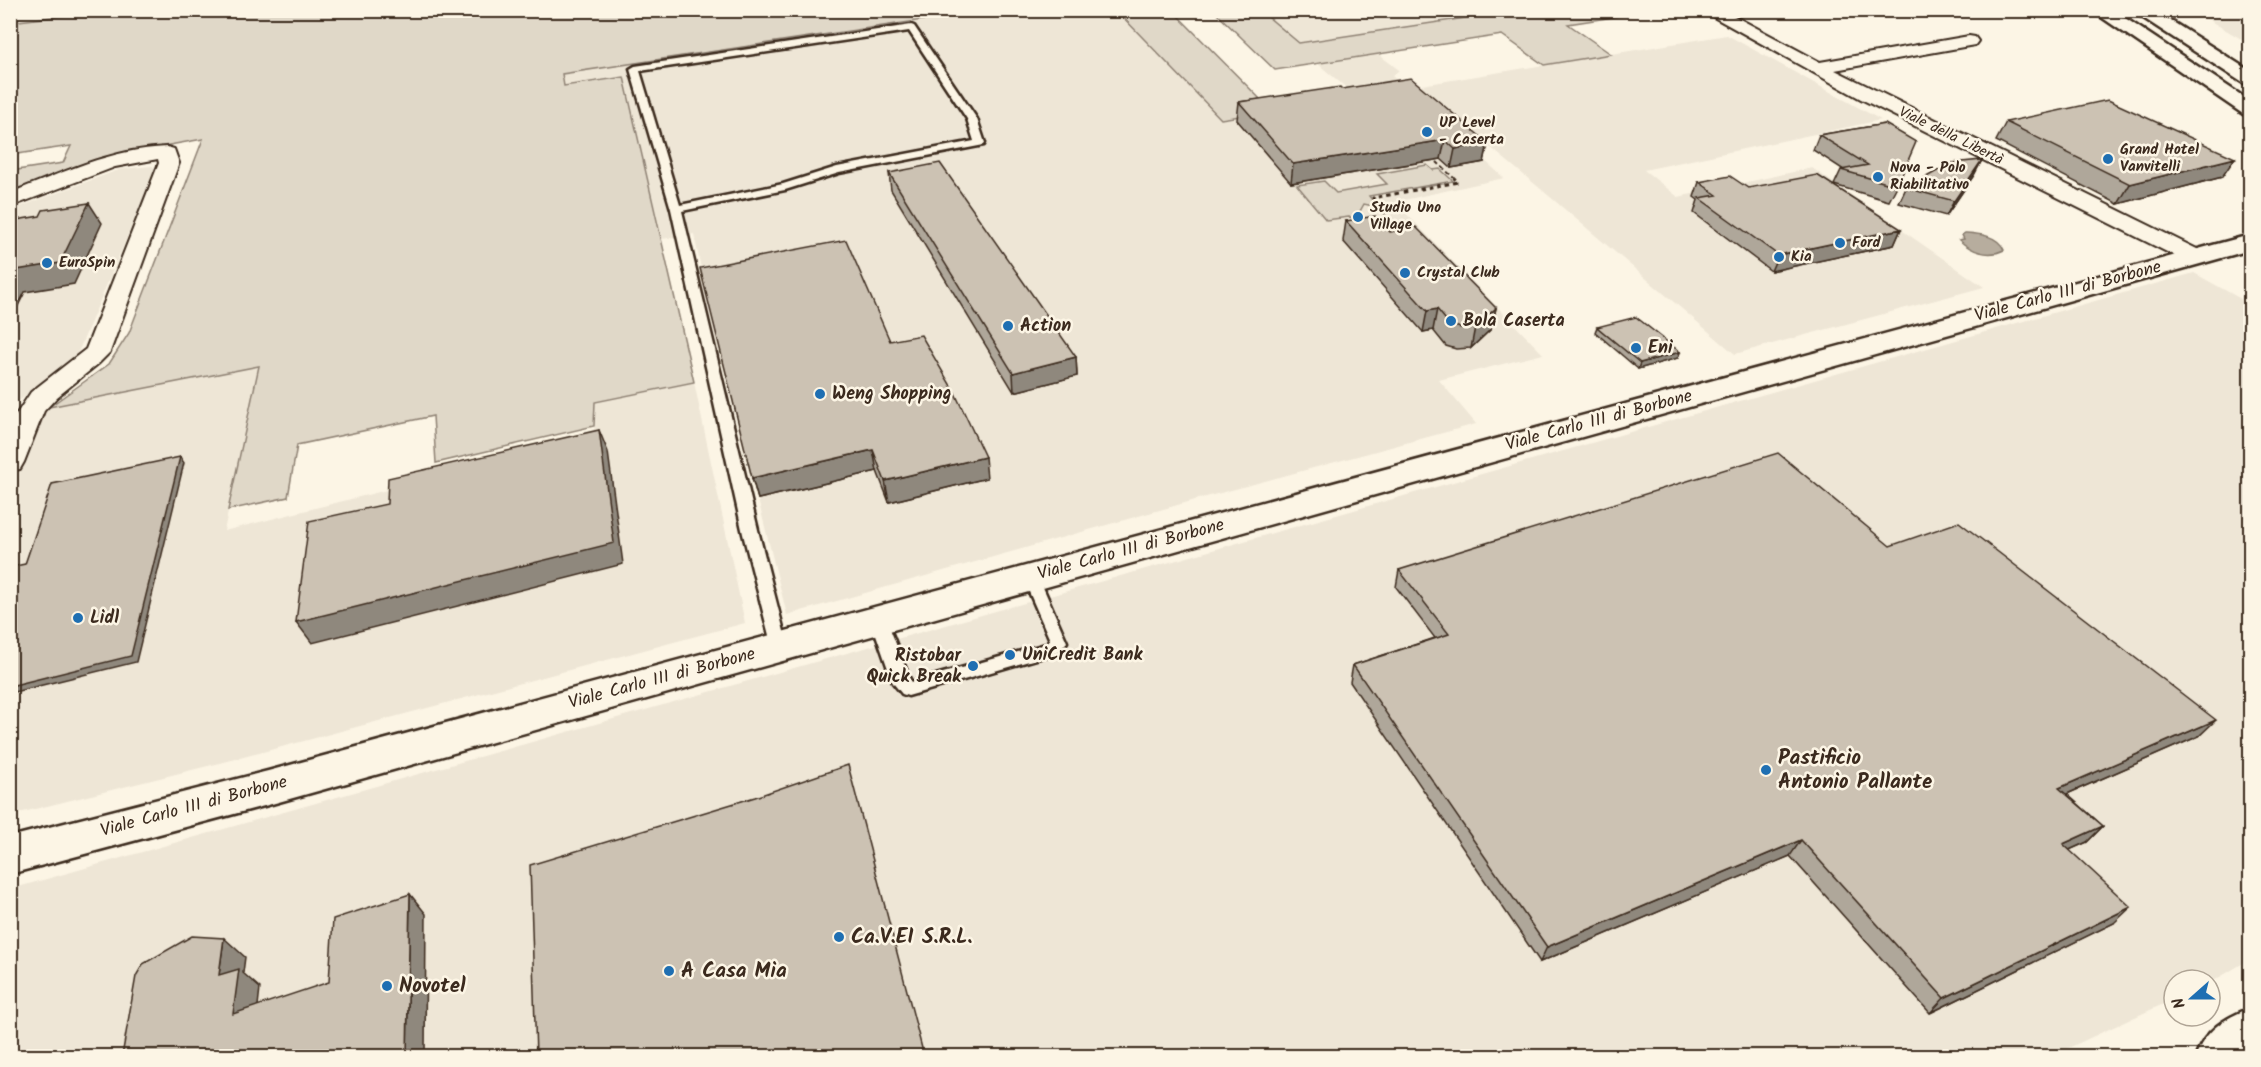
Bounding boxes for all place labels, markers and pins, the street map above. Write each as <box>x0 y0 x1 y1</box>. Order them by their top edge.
place label: UP Level - Caserta <box>1439 111 1504 152</box>
marker: UP Level - Caserta <box>1420 125 1434 139</box>
place label: Grand Hotel Vanvitelli <box>2120 138 2199 179</box>
marker: Grand Hotel Vanvitelli <box>2101 152 2115 166</box>
place label: Nova - Polo Riabilitativo <box>1890 156 1969 197</box>
marker: Nova - Polo Riabilitativo <box>1871 170 1885 184</box>
place label: Studio Uno Village <box>1370 196 1441 237</box>
marker: Studio Uno Village <box>1351 210 1365 224</box>
place label: Ford <box>1852 231 1881 255</box>
marker: Ford <box>1833 236 1847 250</box>
place label: Kia <box>1791 245 1812 269</box>
marker: Kia <box>1772 250 1786 264</box>
place label: EuroSpin <box>59 251 115 275</box>
marker: EuroSpin <box>40 256 54 270</box>
place label: Crystal Club <box>1417 261 1500 285</box>
marker: Crystal Club <box>1398 266 1412 280</box>
place label: Bola Caserta <box>1463 307 1565 336</box>
place label: Action <box>1020 312 1071 341</box>
marker: Bola Caserta <box>1444 314 1458 328</box>
marker: Action <box>1001 319 1015 333</box>
place label: Eni <box>1648 334 1673 363</box>
marker: Eni <box>1629 341 1643 355</box>
place label: Weng Shopping <box>832 380 951 409</box>
marker: Weng Shopping <box>813 387 827 401</box>
place label: Lidl <box>90 604 119 633</box>
marker: Lidl <box>71 611 85 625</box>
place label: UniCredit Bank <box>1022 641 1144 670</box>
place label: Ristobar Quick Break <box>867 642 962 692</box>
marker: UniCredit Bank <box>1003 648 1017 662</box>
marker: Ristobar Quick Break <box>966 659 980 673</box>
place label: Pastificio Antonio Pallante <box>1778 742 1932 799</box>
marker: Pastificio Antonio Pallante <box>1759 763 1773 777</box>
place label: Ca.V.EI S.R.L. <box>851 921 973 954</box>
marker: Ca.V.EI S.R.L. <box>832 930 846 944</box>
place label: A Casa Mia <box>681 955 787 988</box>
marker: A Casa Mia <box>662 964 676 978</box>
place label: Novotel <box>399 970 466 1003</box>
marker: Novotel <box>380 979 394 993</box>

